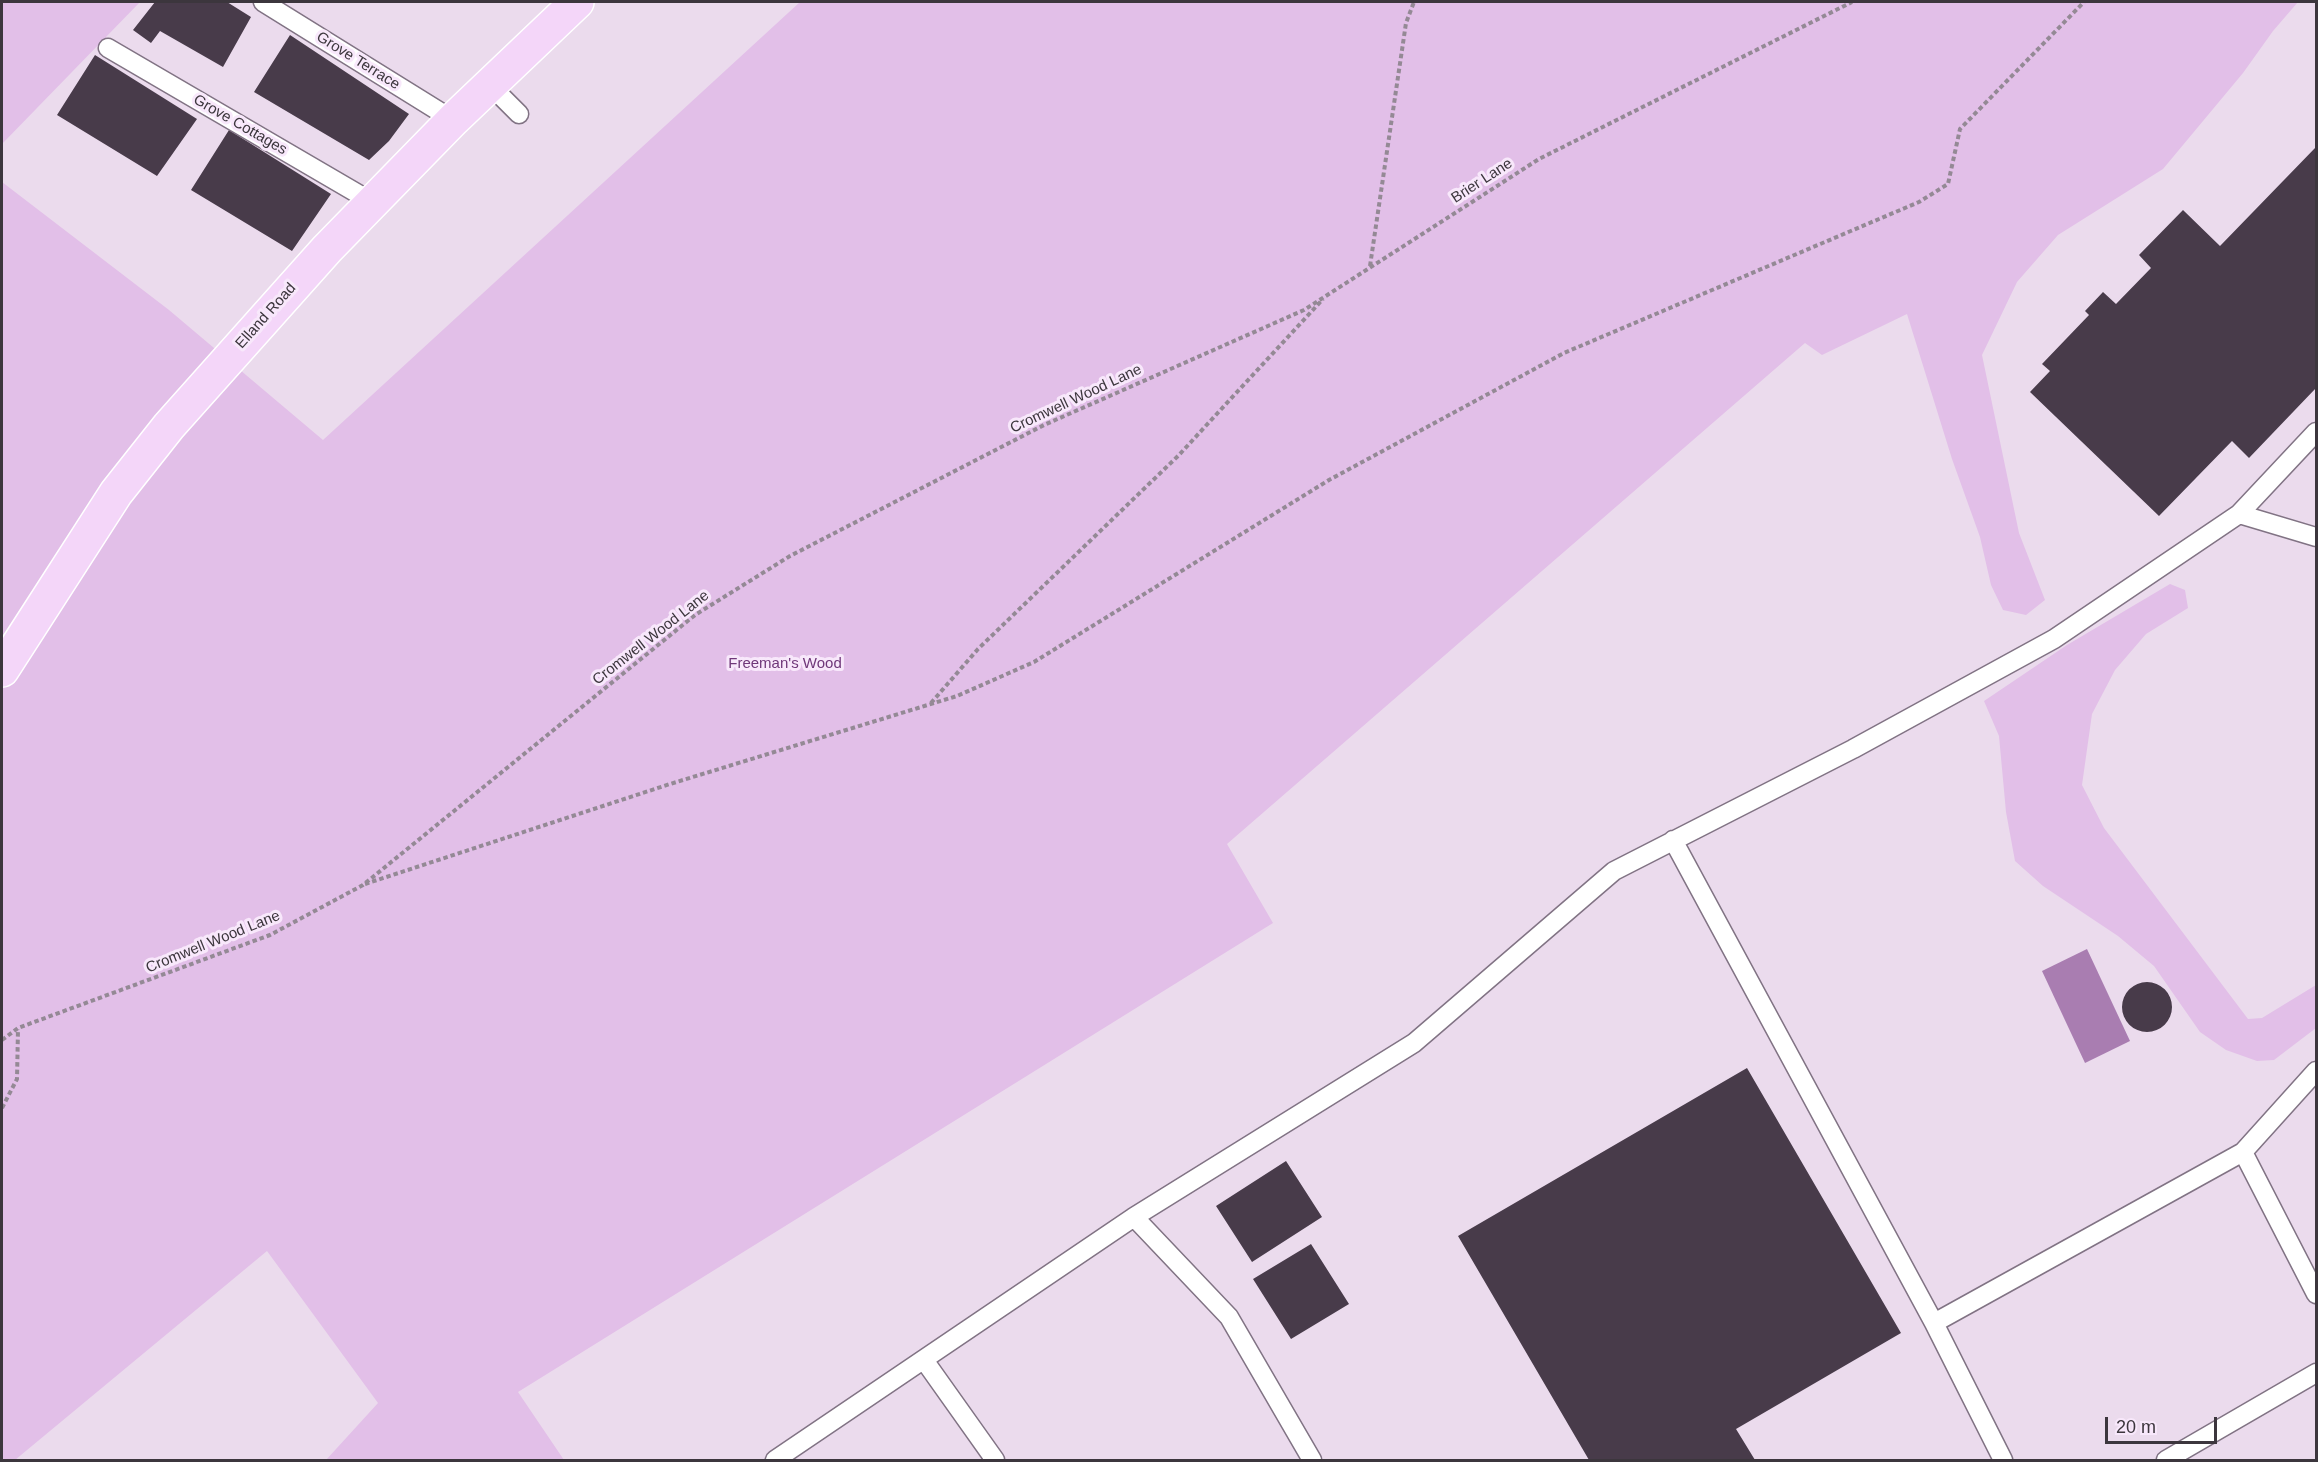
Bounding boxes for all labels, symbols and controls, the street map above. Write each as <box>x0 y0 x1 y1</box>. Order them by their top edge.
street label: Grove Terrace <box>313 28 403 94</box>
street label: Grove Cottages <box>190 91 290 159</box>
street label: Brier Lane <box>1448 155 1516 207</box>
street label: Elland Road <box>232 280 300 352</box>
street label: Cromwell Wood Lane <box>1007 361 1145 437</box>
street label: Cromwell Wood Lane <box>589 587 713 689</box>
park label: Freeman's Wood <box>728 655 842 673</box>
street label: Cromwell Wood Lane <box>143 907 283 977</box>
scale bar <box>2108 1405 2220 1443</box>
text: 20 m <box>2116 1417 2156 1437</box>

